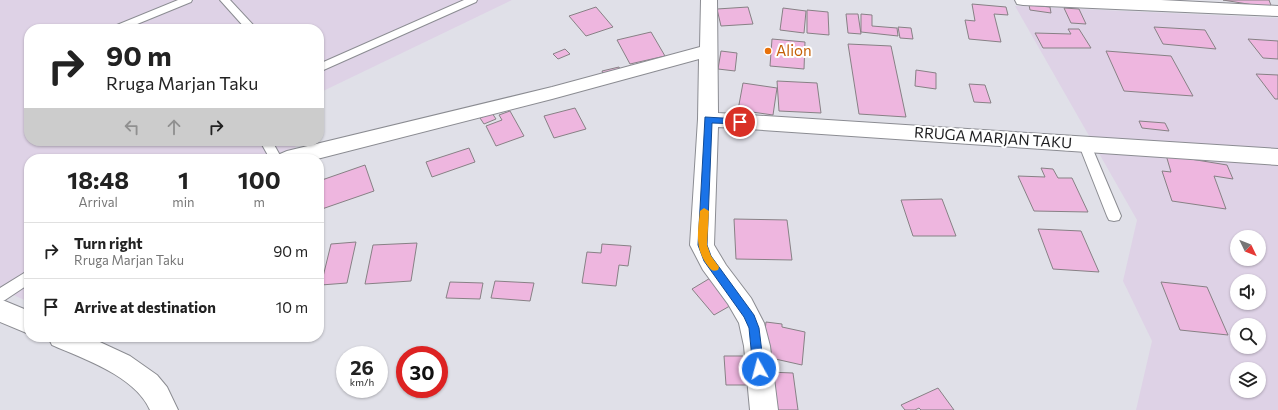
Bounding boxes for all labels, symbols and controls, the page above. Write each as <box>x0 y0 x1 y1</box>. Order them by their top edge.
text: 90 m <box>106 38 172 72</box>
icon: right <box>40 40 92 92</box>
place label: Alion <box>776 41 812 59</box>
marker: Alion <box>763 46 773 56</box>
text: Rruga Marjan Taku <box>106 72 258 94</box>
pin <box>723 105 757 139</box>
icon: arrive <box>729 111 751 133</box>
icon: left <box>121 116 143 138</box>
icon: ahead <box>163 116 185 138</box>
icon: right <box>205 116 227 138</box>
street label: RRUGA MARJAN TAKU <box>913 123 1073 152</box>
text: 18:48 <box>67 165 129 194</box>
text: 1 <box>178 165 189 194</box>
text: 100 <box>238 165 281 194</box>
text: Arrival <box>79 194 118 210</box>
text: min <box>172 194 194 210</box>
text: m <box>254 194 265 210</box>
north arrow <box>1230 230 1266 266</box>
map controls <box>1230 230 1266 398</box>
text: Turn right <box>74 234 143 252</box>
icon: right <box>40 240 62 262</box>
text: 90 m <box>273 242 308 260</box>
text: Rruga Marjan Taku <box>74 252 184 268</box>
button: sound <box>1230 274 1266 310</box>
icon: arrive <box>40 296 62 318</box>
text: Arrive at destination <box>74 298 216 316</box>
text: 10 m <box>276 298 308 316</box>
button: search <box>1230 318 1266 354</box>
speed limit sign: 30 <box>396 346 448 398</box>
position arrow <box>738 348 780 390</box>
text: 26 <box>350 355 374 379</box>
button: layers <box>1230 362 1266 398</box>
text: km/h <box>350 376 374 388</box>

